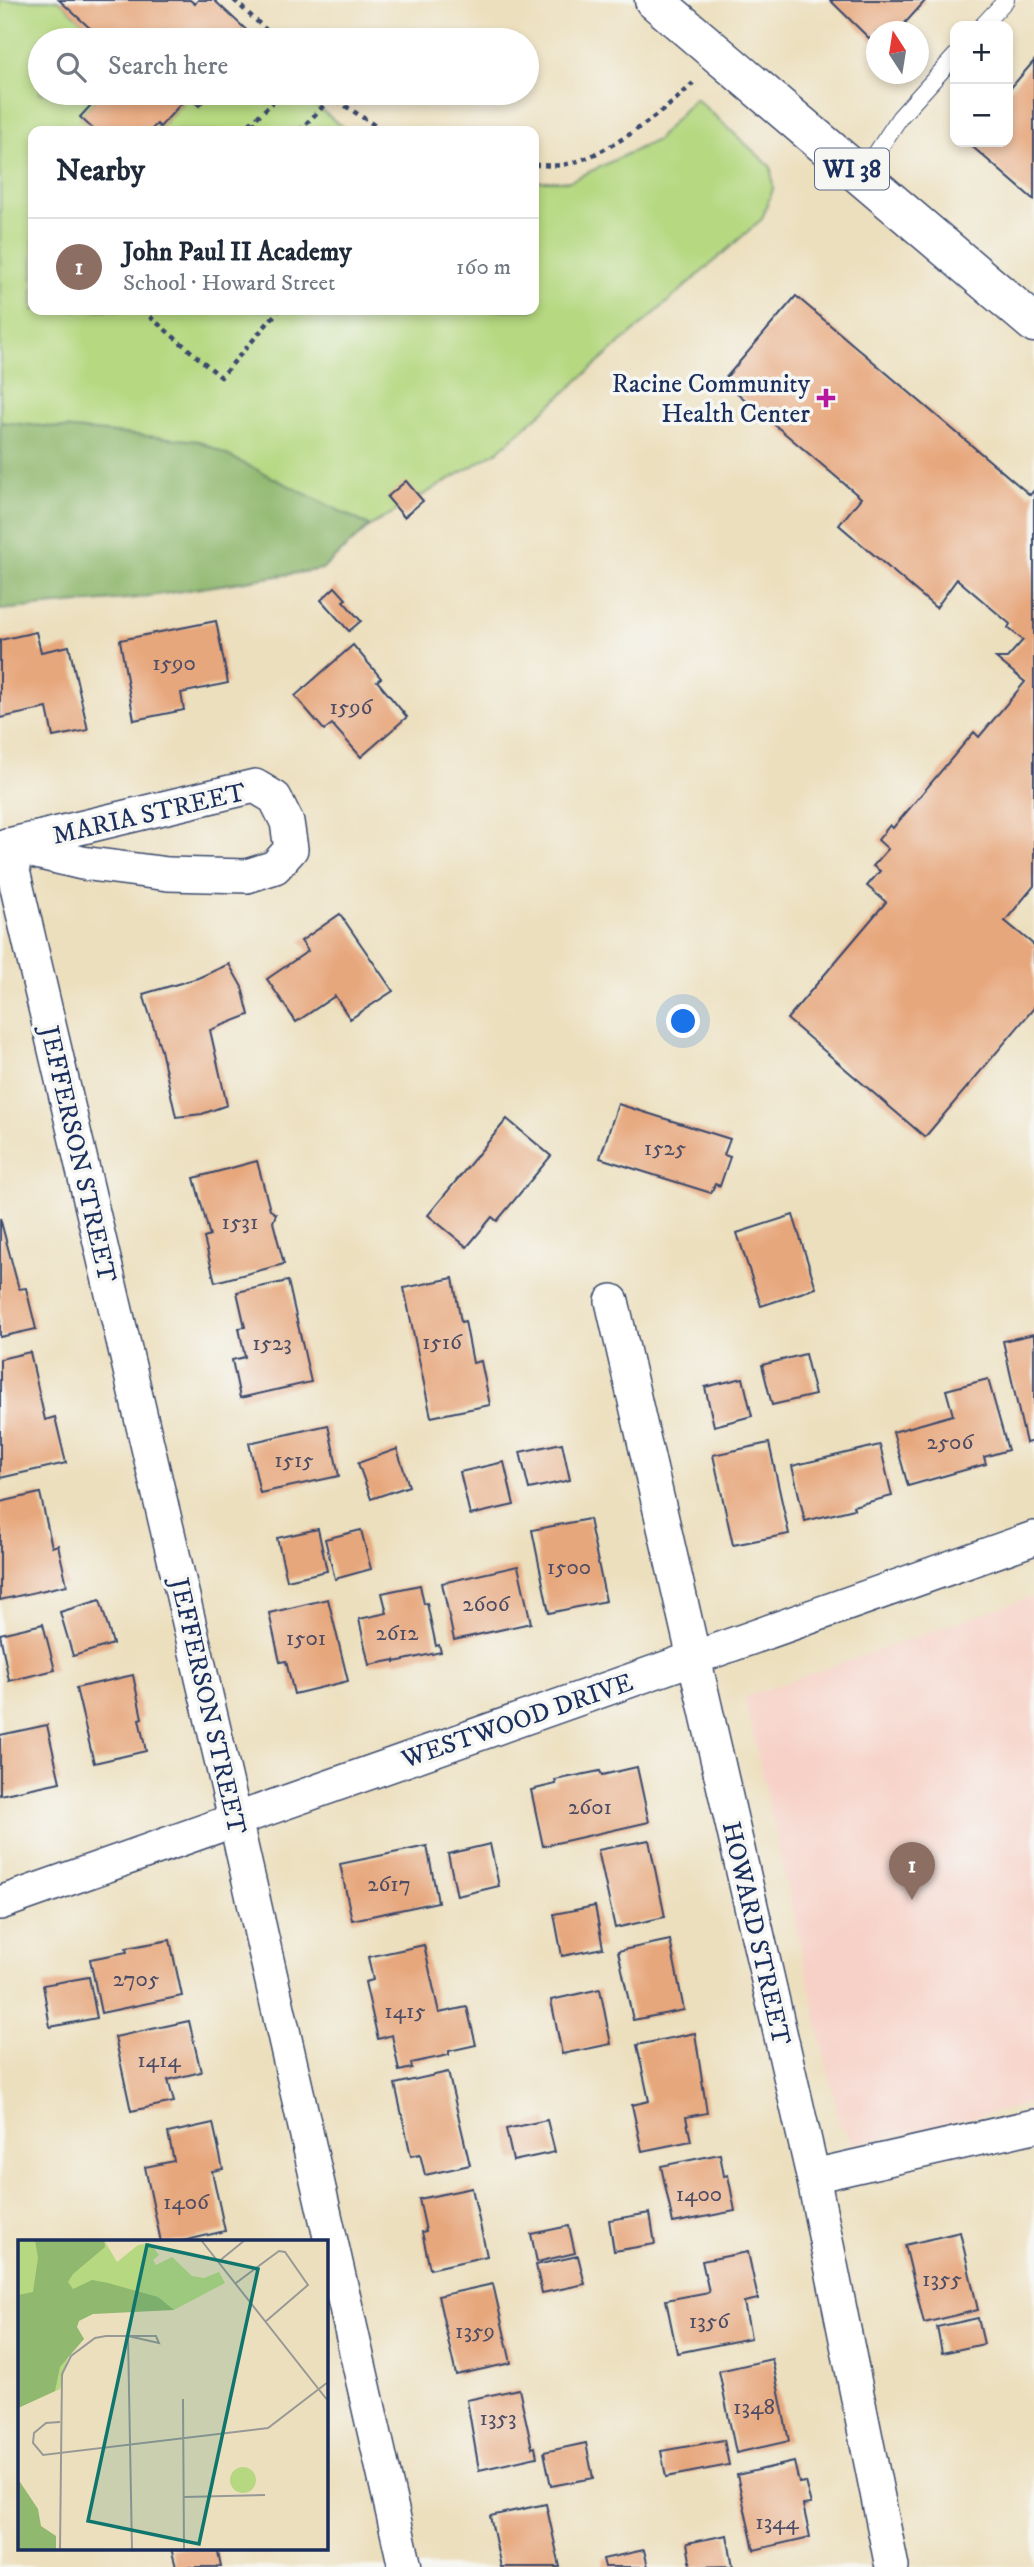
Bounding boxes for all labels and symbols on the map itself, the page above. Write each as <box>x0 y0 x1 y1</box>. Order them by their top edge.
north arrow <box>866 21 929 84</box>
road number: WI 38 <box>815 148 889 190</box>
place label: Racine Community Health Center <box>612 368 811 431</box>
marker: Racine Community Health Center <box>816 388 836 408</box>
house number: 1590 <box>152 649 196 678</box>
house number: 1596 <box>329 693 374 722</box>
street label: MARIA STREET <box>49 776 250 853</box>
your location <box>666 1004 700 1038</box>
street label: JEFFERSON STREET <box>32 1021 123 1286</box>
house number: 1525 <box>644 1134 686 1163</box>
house number: 1531 <box>222 1208 258 1237</box>
house number: 1516 <box>422 1328 463 1357</box>
house number: 1523 <box>252 1329 292 1358</box>
house number: 2506 <box>927 1428 974 1457</box>
house number: 1515 <box>274 1446 314 1475</box>
house number: 1500 <box>547 1553 591 1582</box>
street label: JEFFERSON STREET <box>162 1573 253 1838</box>
house number: 2606 <box>462 1590 511 1619</box>
house number: 2612 <box>376 1619 419 1648</box>
house number: 1501 <box>286 1624 326 1653</box>
street label: WESTWOOD DRIVE <box>396 1666 638 1777</box>
house number: 2601 <box>568 1793 612 1822</box>
street label: HOWARD STREET <box>714 1818 797 2049</box>
pin: 1 <box>889 1842 935 1900</box>
house number: 2617 <box>367 1870 411 1899</box>
house number: 2705 <box>113 1965 159 1994</box>
house number: 1415 <box>384 1997 426 2026</box>
house number: 1414 <box>137 2046 181 2075</box>
house number: 1400 <box>676 2180 722 2209</box>
house number: 1406 <box>163 2188 210 2217</box>
inset map <box>18 2240 327 2550</box>
house number: 1355 <box>922 2265 962 2294</box>
house number: 1356 <box>689 2307 730 2336</box>
house number: 1359 <box>455 2317 495 2346</box>
house number: 1348 <box>733 2393 775 2422</box>
house number: 1353 <box>479 2404 517 2433</box>
house number: 1344 <box>755 2508 800 2537</box>

